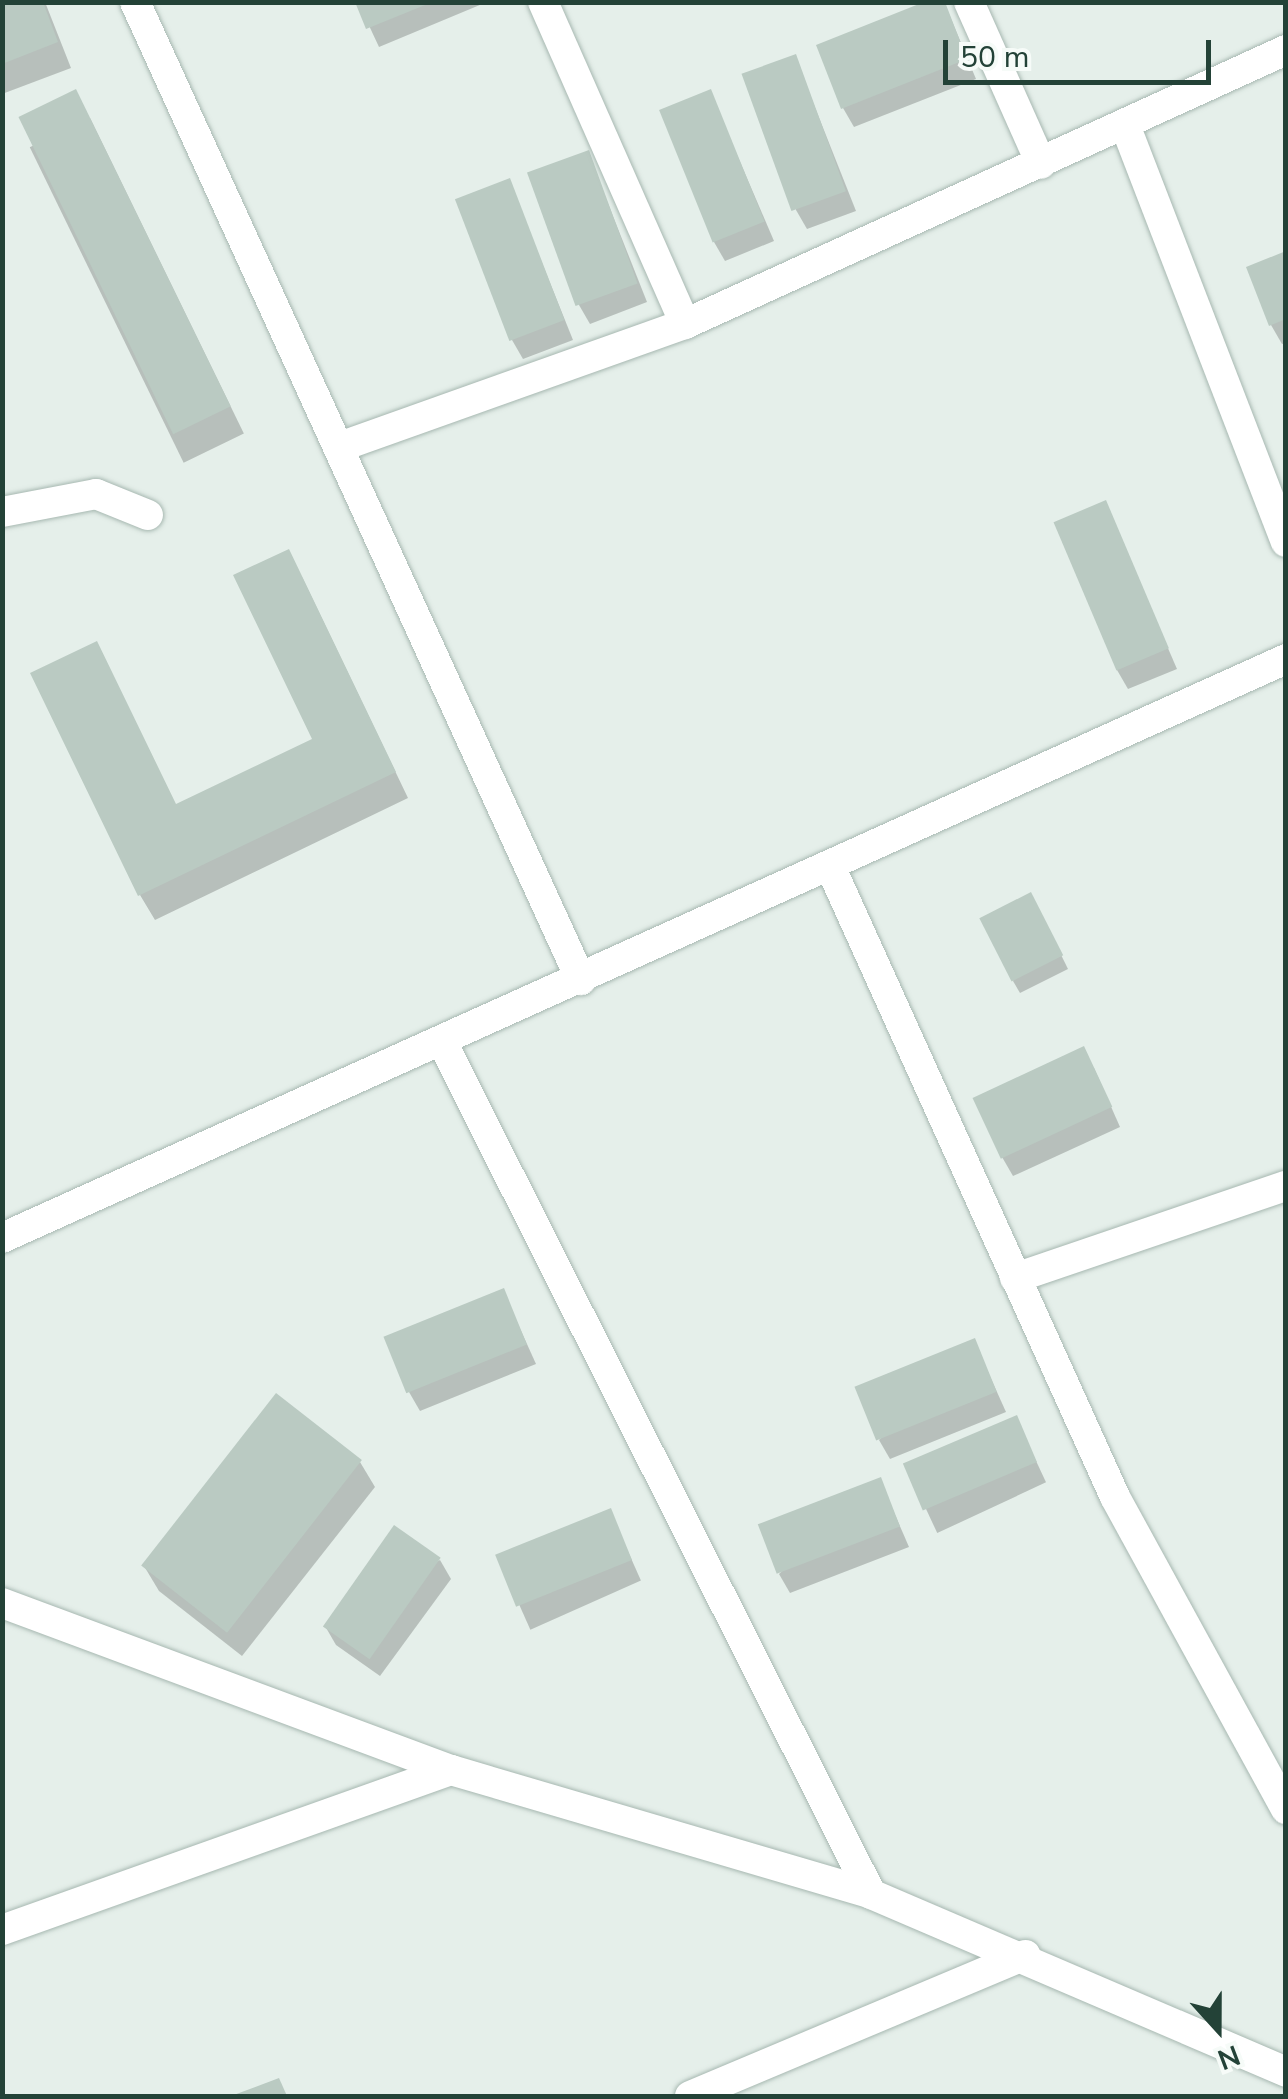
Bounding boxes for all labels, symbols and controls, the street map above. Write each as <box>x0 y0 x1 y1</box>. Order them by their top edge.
scale bar <box>948 20 1216 82</box>
text: 50 m <box>960 37 1029 78</box>
north arrow <box>1168 1979 1268 2079</box>
text: N <box>1212 2036 1245 2078</box>

